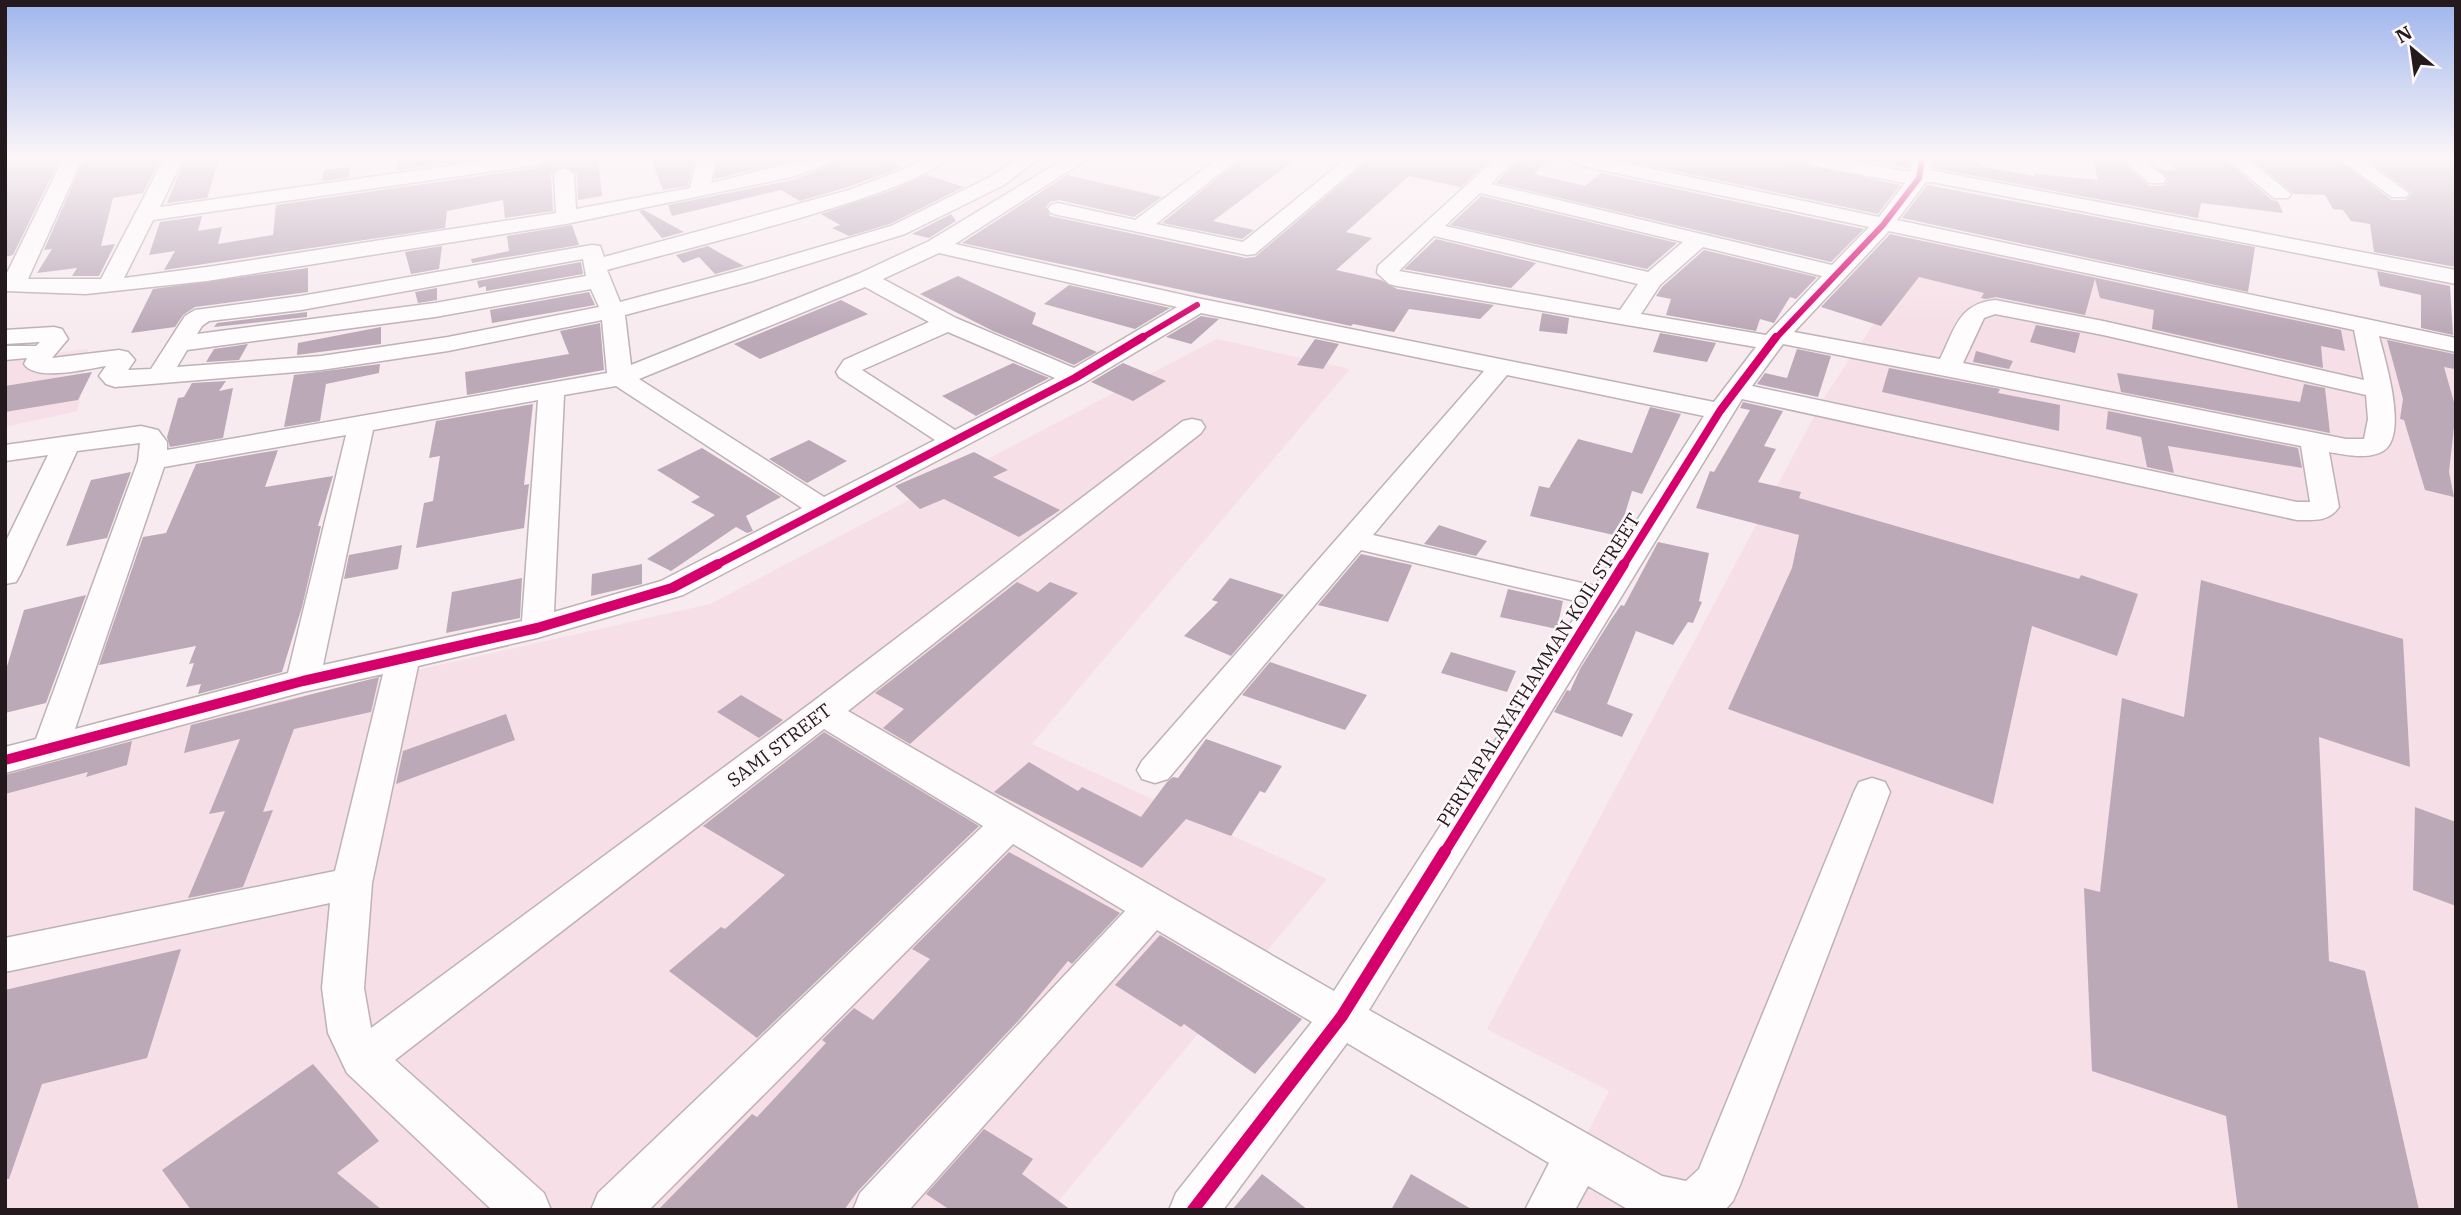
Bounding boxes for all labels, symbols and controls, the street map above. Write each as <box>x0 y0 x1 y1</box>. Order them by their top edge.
north arrow <box>2377 14 2447 84</box>
text: N <box>2391 20 2416 48</box>
street label: PERIYAPALAYATHAMMAN KOIL STREET <box>1431 509 1645 831</box>
street label: SAMI STREET <box>722 698 836 792</box>

